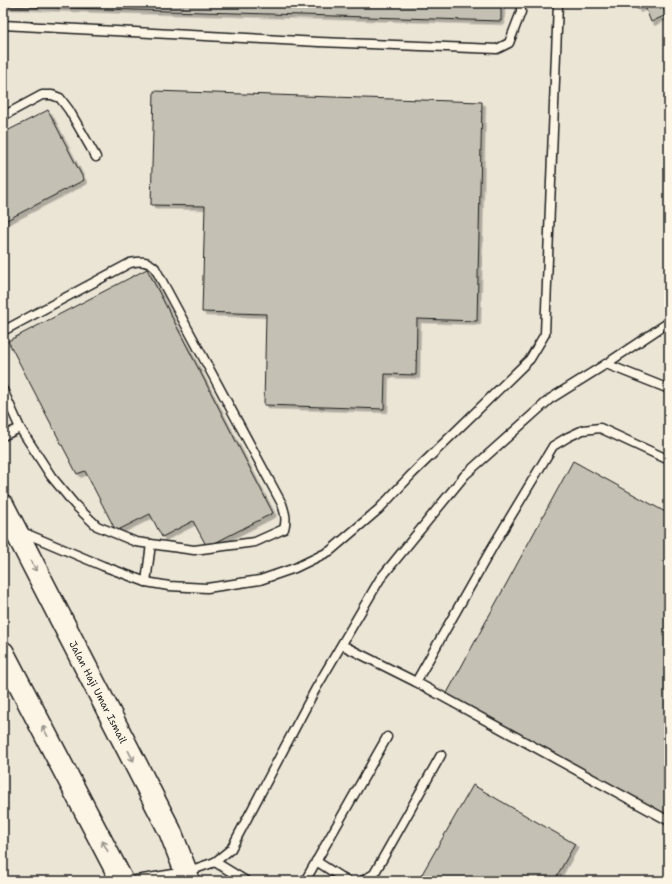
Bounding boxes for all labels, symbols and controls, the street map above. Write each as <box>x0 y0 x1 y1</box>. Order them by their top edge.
one-way arrow <box>30 560 38 572</box>
street label: Jalan Haji Umar Ismail <box>67 639 130 745</box>
one-way arrow <box>40 725 48 737</box>
one-way arrow <box>128 750 135 762</box>
one-way arrow <box>101 840 108 852</box>

